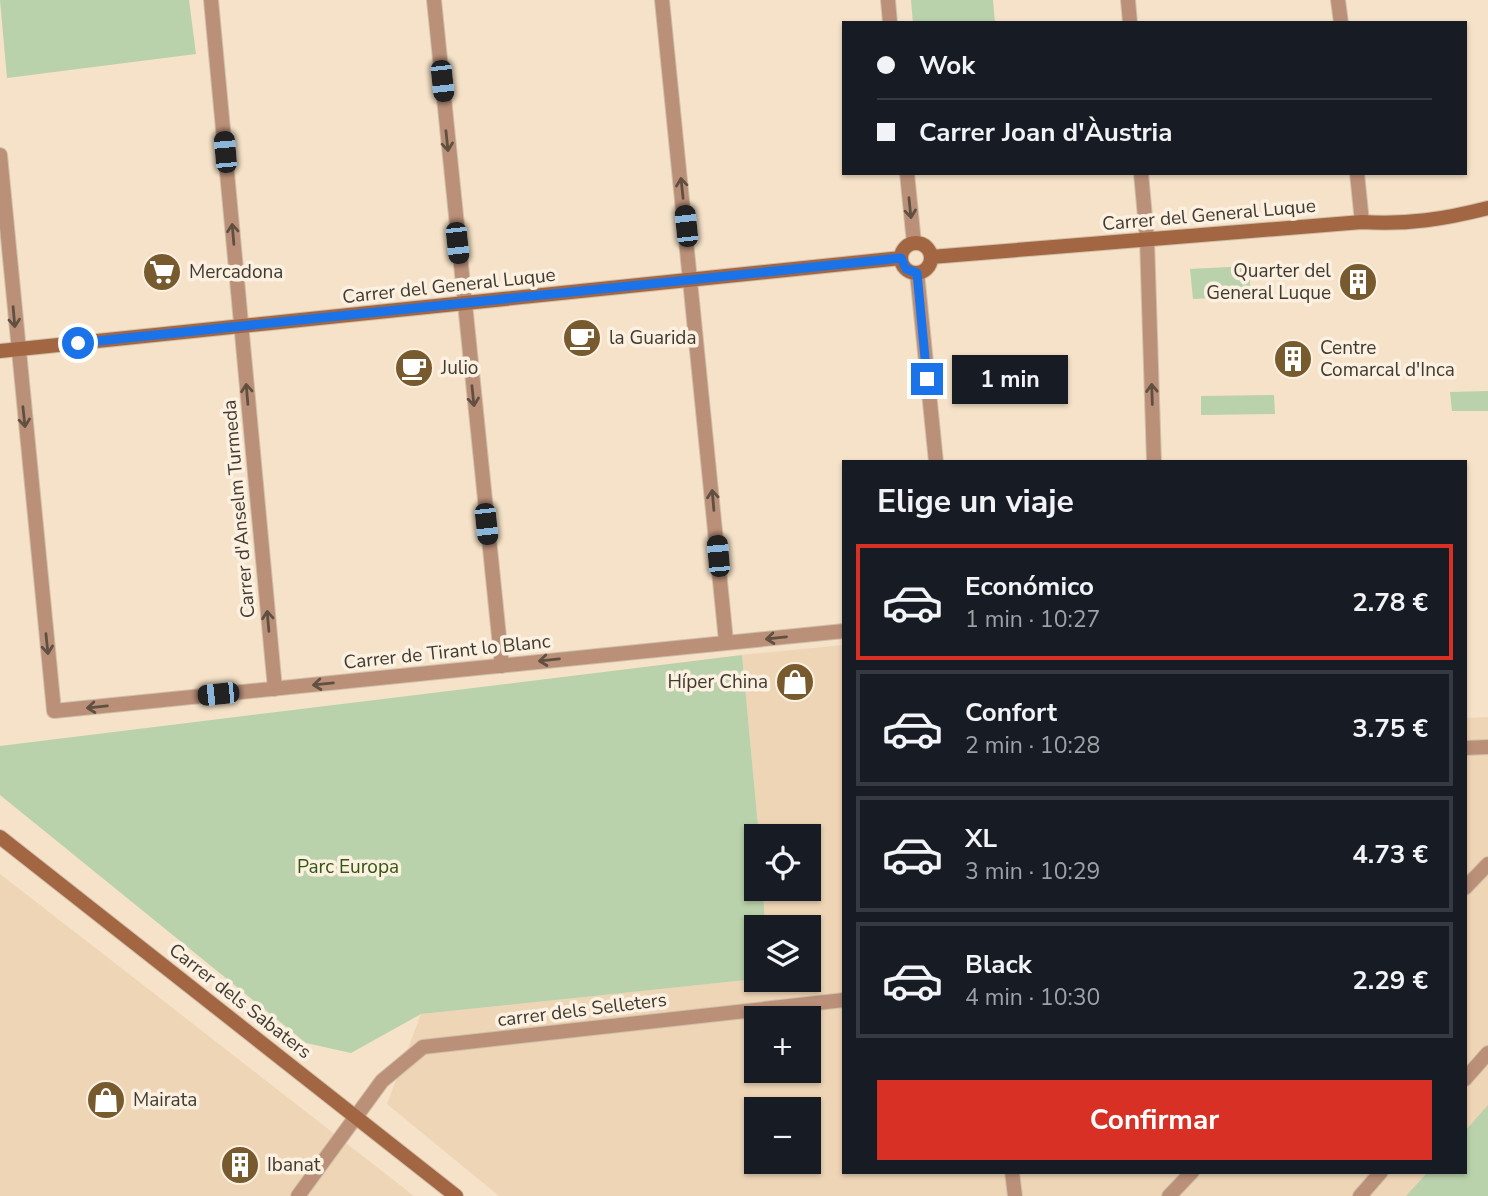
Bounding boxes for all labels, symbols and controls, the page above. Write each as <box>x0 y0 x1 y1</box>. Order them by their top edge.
text: Wok <box>919 48 975 83</box>
car <box>430 59 455 103</box>
text: Carrer Joan d'Àustria <box>919 115 1172 150</box>
one-way arrow <box>441 129 454 152</box>
car <box>213 130 238 174</box>
one-way arrow <box>675 177 688 200</box>
street label: Carrer del General Luque <box>1101 193 1317 237</box>
one-way arrow <box>904 196 917 219</box>
car <box>674 204 699 248</box>
car <box>445 221 470 265</box>
one-way arrow <box>226 223 239 246</box>
supermarket icon: Mercadona <box>141 251 183 293</box>
place label: Quarter del General Luque <box>1206 258 1331 306</box>
place label: Mercadona <box>189 259 283 285</box>
building icon: Quarter del General Luque <box>1337 261 1379 303</box>
street label: Carrer del General Luque <box>341 262 557 310</box>
one-way arrow <box>8 305 21 327</box>
cafe icon: la Guarida <box>561 317 603 359</box>
place label: la Guarida <box>609 325 696 351</box>
route start <box>62 327 94 359</box>
place label: Centre Comarcal d'Inca <box>1320 335 1455 383</box>
building icon: Centre Comarcal d'Inca <box>1272 338 1314 380</box>
cafe icon: Julio <box>393 347 435 389</box>
callout: 1 min <box>951 354 1067 404</box>
place label: Julio <box>440 355 478 381</box>
route end <box>911 363 943 395</box>
text: 1 min <box>980 364 1040 395</box>
one-way arrow <box>241 383 254 406</box>
one-way arrow <box>1145 383 1159 406</box>
one-way arrow <box>466 384 479 407</box>
street label: Carrer d'Anselm Turmeda <box>217 399 261 619</box>
one-way arrow <box>18 405 31 428</box>
text: Elige un viaje <box>877 480 1074 523</box>
one-way arrow <box>706 489 719 512</box>
car <box>474 502 499 546</box>
car <box>706 534 731 578</box>
text: Económico <box>965 569 1094 604</box>
icon: car <box>881 571 944 634</box>
text: 2.78 € <box>1352 585 1428 620</box>
text: 1 min · 10:27 <box>965 604 1100 635</box>
one-way arrow <box>262 610 275 633</box>
street label: Carrer de Tirant lo Blanc <box>342 628 552 676</box>
one-way arrow <box>765 631 787 644</box>
one-way arrow <box>41 632 54 654</box>
one-way arrow <box>538 654 561 667</box>
shop icon: Híper China <box>774 661 816 703</box>
place label: Híper China <box>667 669 768 695</box>
one-way arrow <box>312 678 335 691</box>
car <box>197 681 240 707</box>
text: Confort <box>965 695 1057 730</box>
icon: car <box>881 697 944 760</box>
one-way arrow <box>86 700 108 713</box>
text: 3.75 € <box>1352 711 1428 746</box>
text: 2 min · 10:28 <box>965 730 1100 761</box>
text: XL <box>965 821 997 856</box>
icon: car <box>881 823 944 886</box>
map controls <box>744 824 821 1174</box>
button: locate <box>744 824 821 901</box>
text: 4.73 € <box>1352 837 1428 872</box>
park label: Parc Europa <box>297 854 399 880</box>
text: 3 min · 10:29 <box>965 856 1100 887</box>
button: layers <box>744 915 821 992</box>
street label: Carrer dels Sabaters <box>163 937 317 1065</box>
text: Black <box>965 947 1032 982</box>
icon: car <box>881 949 944 1012</box>
text: 2.29 € <box>1352 963 1428 998</box>
text: 4 min · 10:30 <box>965 982 1100 1013</box>
street label: carrer dels Selleters <box>496 987 668 1033</box>
button: + <box>744 1006 821 1083</box>
shop icon: Mairata <box>85 1079 127 1121</box>
button: Confirmar <box>877 1080 1432 1160</box>
place label: Mairata <box>133 1087 197 1113</box>
button: − <box>744 1097 821 1174</box>
building icon: Ibanat <box>219 1144 261 1186</box>
place label: Ibanat <box>267 1152 321 1178</box>

